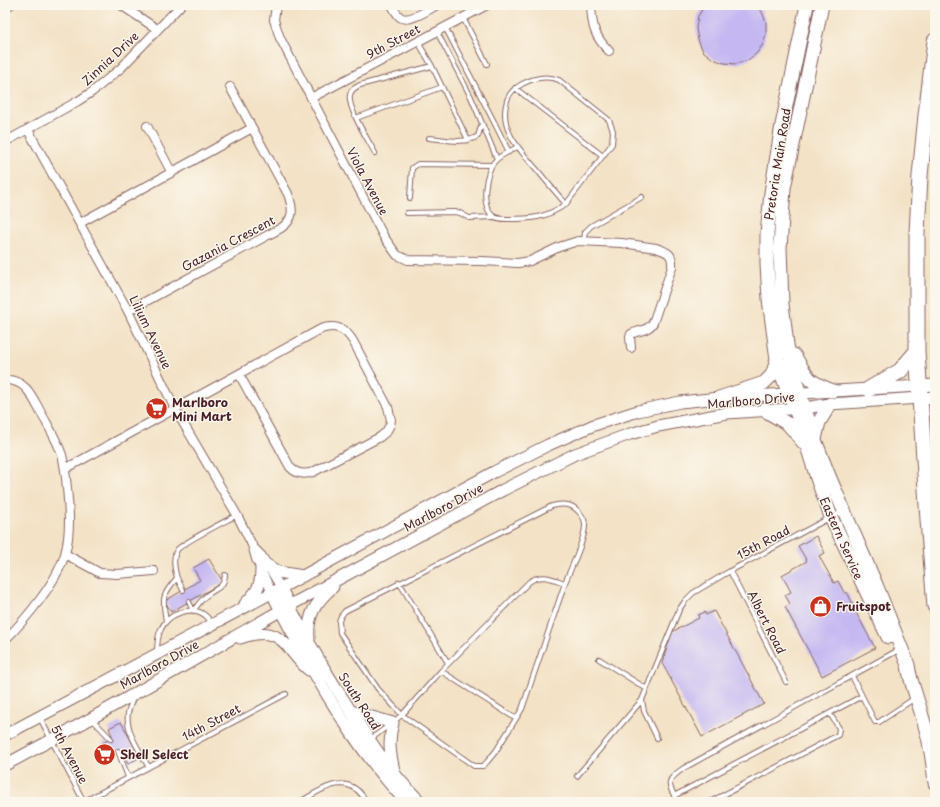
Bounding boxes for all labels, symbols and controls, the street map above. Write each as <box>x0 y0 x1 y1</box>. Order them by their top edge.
street label: 9th Street <box>363 19 423 63</box>
street label: Zinnia Drive <box>77 27 143 89</box>
street label: Pretoria Main Road <box>759 107 795 221</box>
street label: Viola Avenue <box>343 144 393 218</box>
street label: Gazania Crescent <box>178 211 278 275</box>
street label: Lilium Avenue <box>125 292 177 372</box>
street label: Marlboro Drive <box>707 387 795 413</box>
place label: Marlboro Mini Mart <box>172 393 232 425</box>
supermarket icon: Marlboro Mini Mart <box>144 396 170 422</box>
street label: Marlboro Drive <box>400 478 486 536</box>
street label: Eastern Service <box>816 494 869 583</box>
street label: 15th Road <box>733 520 793 564</box>
street label: Albert Road <box>743 587 791 657</box>
shop icon: Fruitspot <box>807 593 833 619</box>
place label: Fruitspot <box>836 597 891 615</box>
street label: Marlboro Drive <box>116 635 202 693</box>
street label: South Road <box>335 669 385 733</box>
street label: 14th Street <box>179 699 244 745</box>
street label: 5th Avenue <box>47 721 93 787</box>
supermarket icon: Shell Select <box>91 741 117 767</box>
place label: Shell Select <box>120 745 189 763</box>

